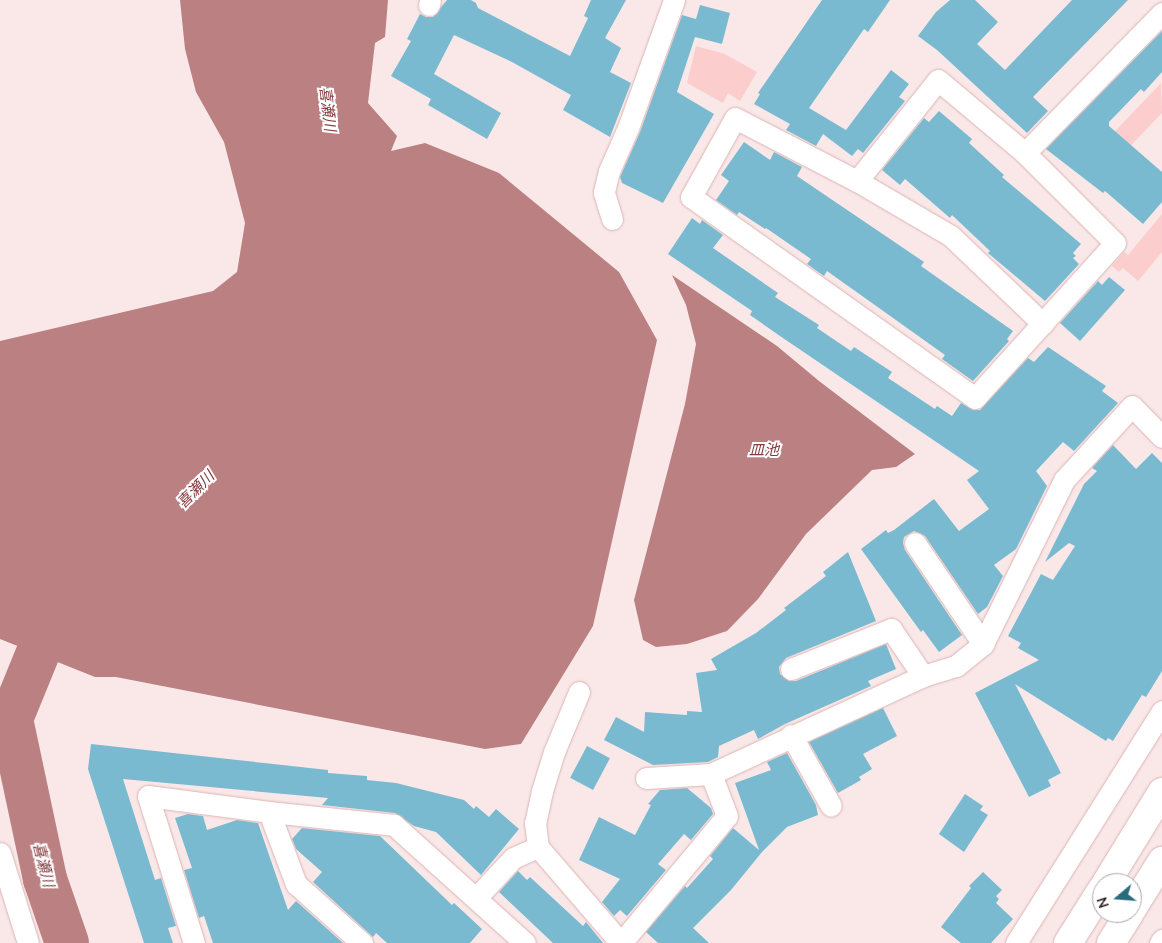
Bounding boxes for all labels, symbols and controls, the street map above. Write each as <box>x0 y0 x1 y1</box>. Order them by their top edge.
water label: 喜瀬川 <box>315 86 339 132</box>
water label: 皿池 <box>749 442 779 460</box>
water label: 喜瀬川 <box>174 468 218 512</box>
water label: 喜瀬川 <box>29 841 57 889</box>
north arrow <box>1092 873 1142 923</box>
text: N <box>1093 895 1114 910</box>

